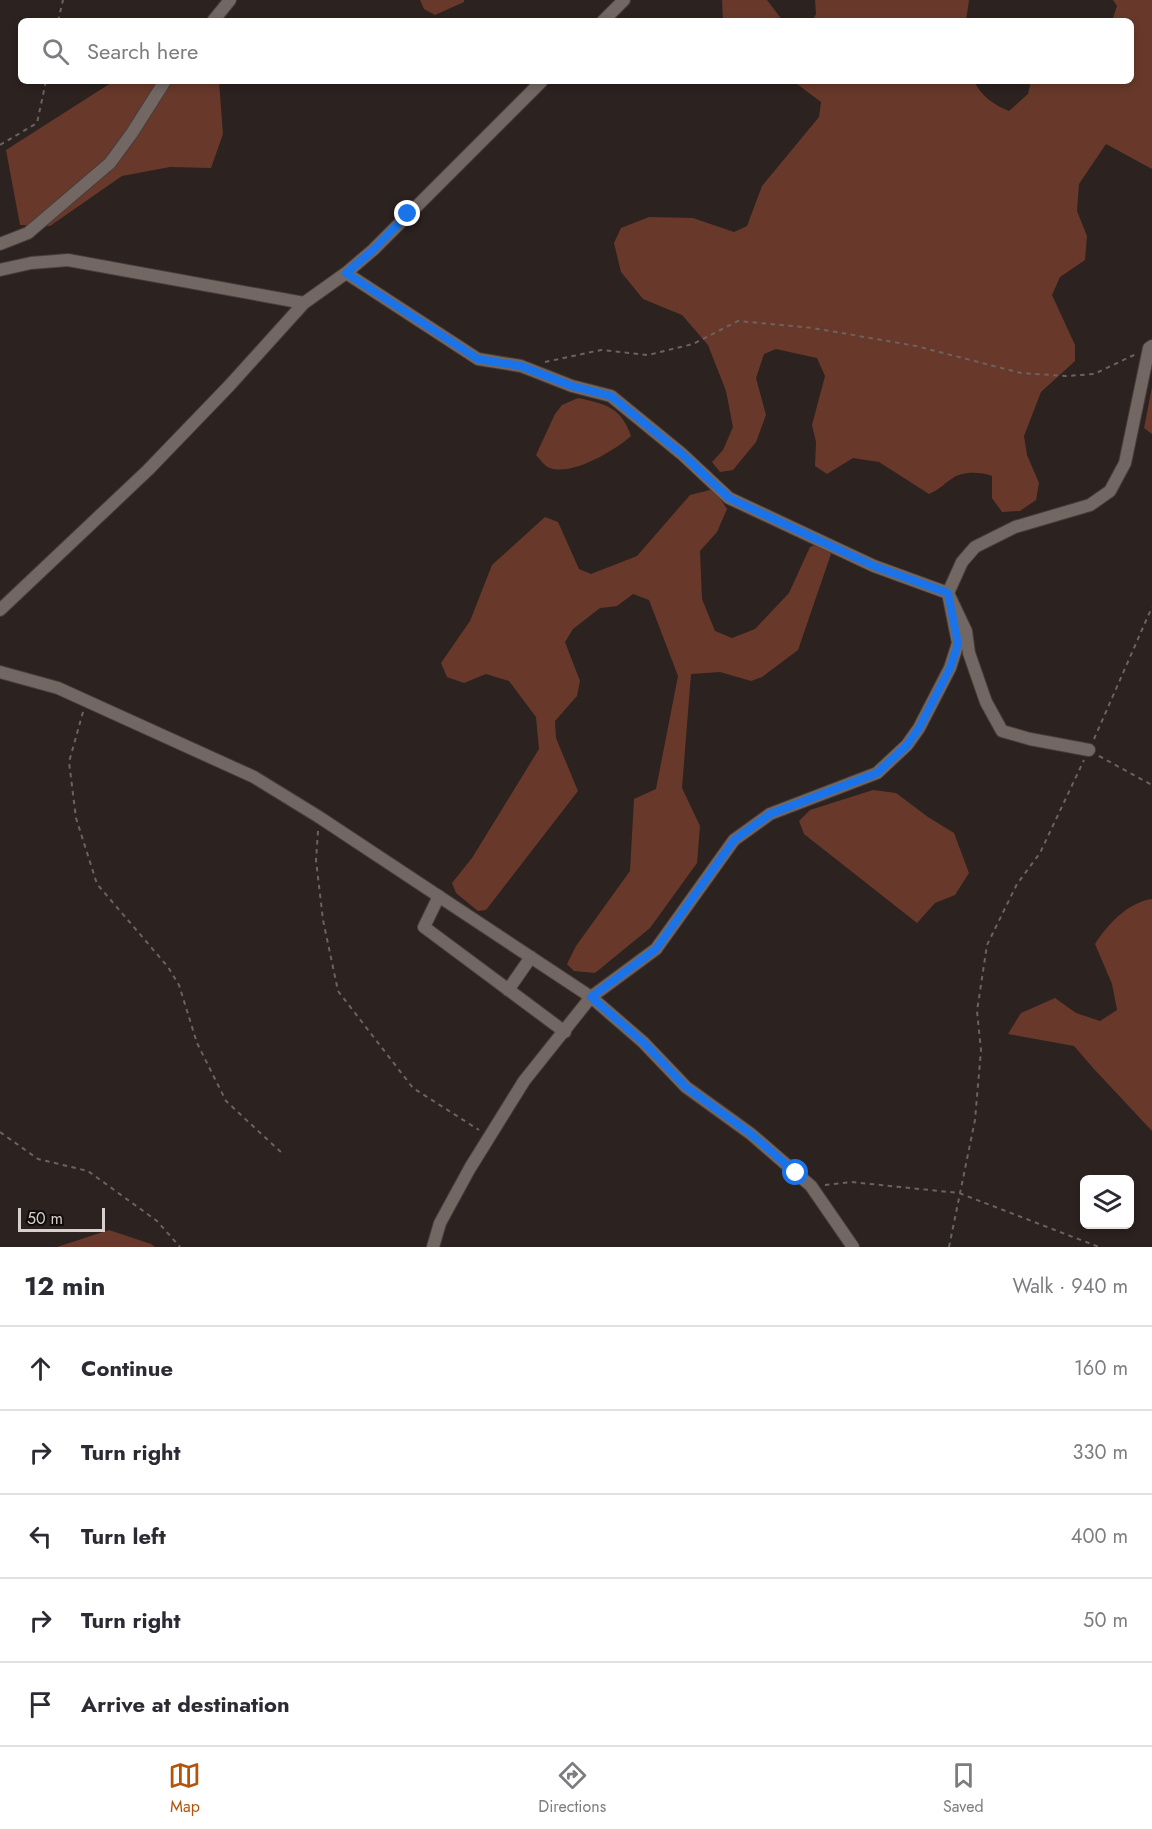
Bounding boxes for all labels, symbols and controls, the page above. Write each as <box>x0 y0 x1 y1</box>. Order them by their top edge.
search box <box>18 18 1134 84</box>
icon: search <box>39 35 72 68</box>
text: Search here <box>87 35 198 67</box>
route end <box>394 200 420 226</box>
route start <box>782 1159 808 1185</box>
map controls <box>1080 1175 1134 1229</box>
button: layers <box>1080 1175 1134 1229</box>
scale bar <box>18 1205 105 1232</box>
text: 50 m <box>27 1207 63 1230</box>
text: 12 min <box>24 1267 106 1305</box>
text: Walk · 940 m <box>1012 1272 1128 1301</box>
icon: ahead <box>24 1352 57 1385</box>
text: Continue <box>81 1352 173 1384</box>
text: 160 m <box>1074 1354 1128 1383</box>
icon: right <box>24 1436 57 1469</box>
text: Turn right <box>81 1436 181 1468</box>
text: 330 m <box>1073 1438 1128 1467</box>
icon: left <box>24 1520 57 1553</box>
text: Turn left <box>81 1520 166 1552</box>
text: 400 m <box>1071 1522 1128 1551</box>
icon: right <box>24 1604 57 1637</box>
text: Turn right <box>81 1604 181 1636</box>
text: 50 m <box>1083 1606 1128 1635</box>
icon: arrive <box>24 1688 57 1721</box>
text: Arrive at destination <box>81 1688 290 1720</box>
tab: Map <box>168 1759 201 1818</box>
tab: Directions <box>538 1759 606 1818</box>
tab: Saved <box>943 1759 984 1818</box>

